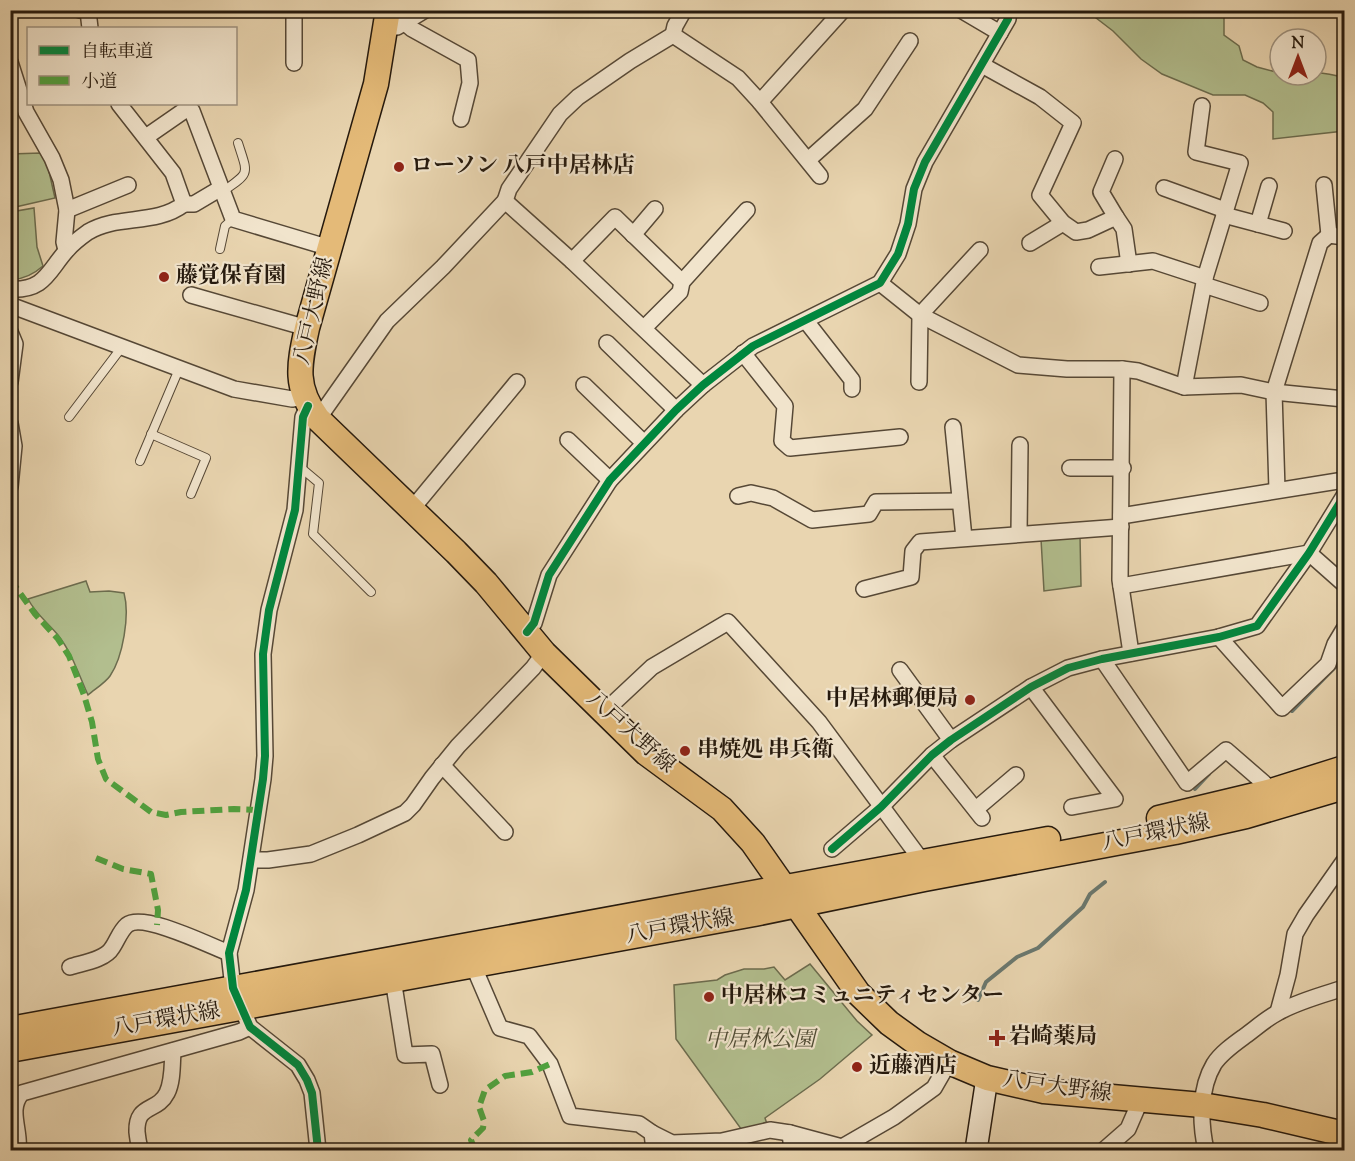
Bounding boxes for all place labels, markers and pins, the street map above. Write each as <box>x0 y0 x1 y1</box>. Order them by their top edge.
place label: ローソン 八戸中居林店 <box>411 151 635 183</box>
marker: ローソン 八戸中居林店 <box>392 160 406 174</box>
place label: 藤覚保育園 <box>176 261 286 293</box>
marker: 藤覚保育園 <box>157 270 171 284</box>
place label: 中居林郵便局 <box>826 684 958 716</box>
marker: 中居林郵便局 <box>963 693 977 707</box>
place label: 串焼処 串兵衛 <box>697 735 834 767</box>
marker: 串焼処 串兵衛 <box>678 744 692 758</box>
place label: 中居林コミュニティセンター <box>721 981 1004 1013</box>
marker: 中居林コミュニティセンター <box>702 990 716 1004</box>
place label: 岩崎薬局 <box>1009 1022 1097 1054</box>
marker: 岩崎薬局 <box>990 1031 1004 1045</box>
place label: 近藤酒店 <box>869 1051 957 1083</box>
marker: 近藤酒店 <box>850 1060 864 1074</box>

